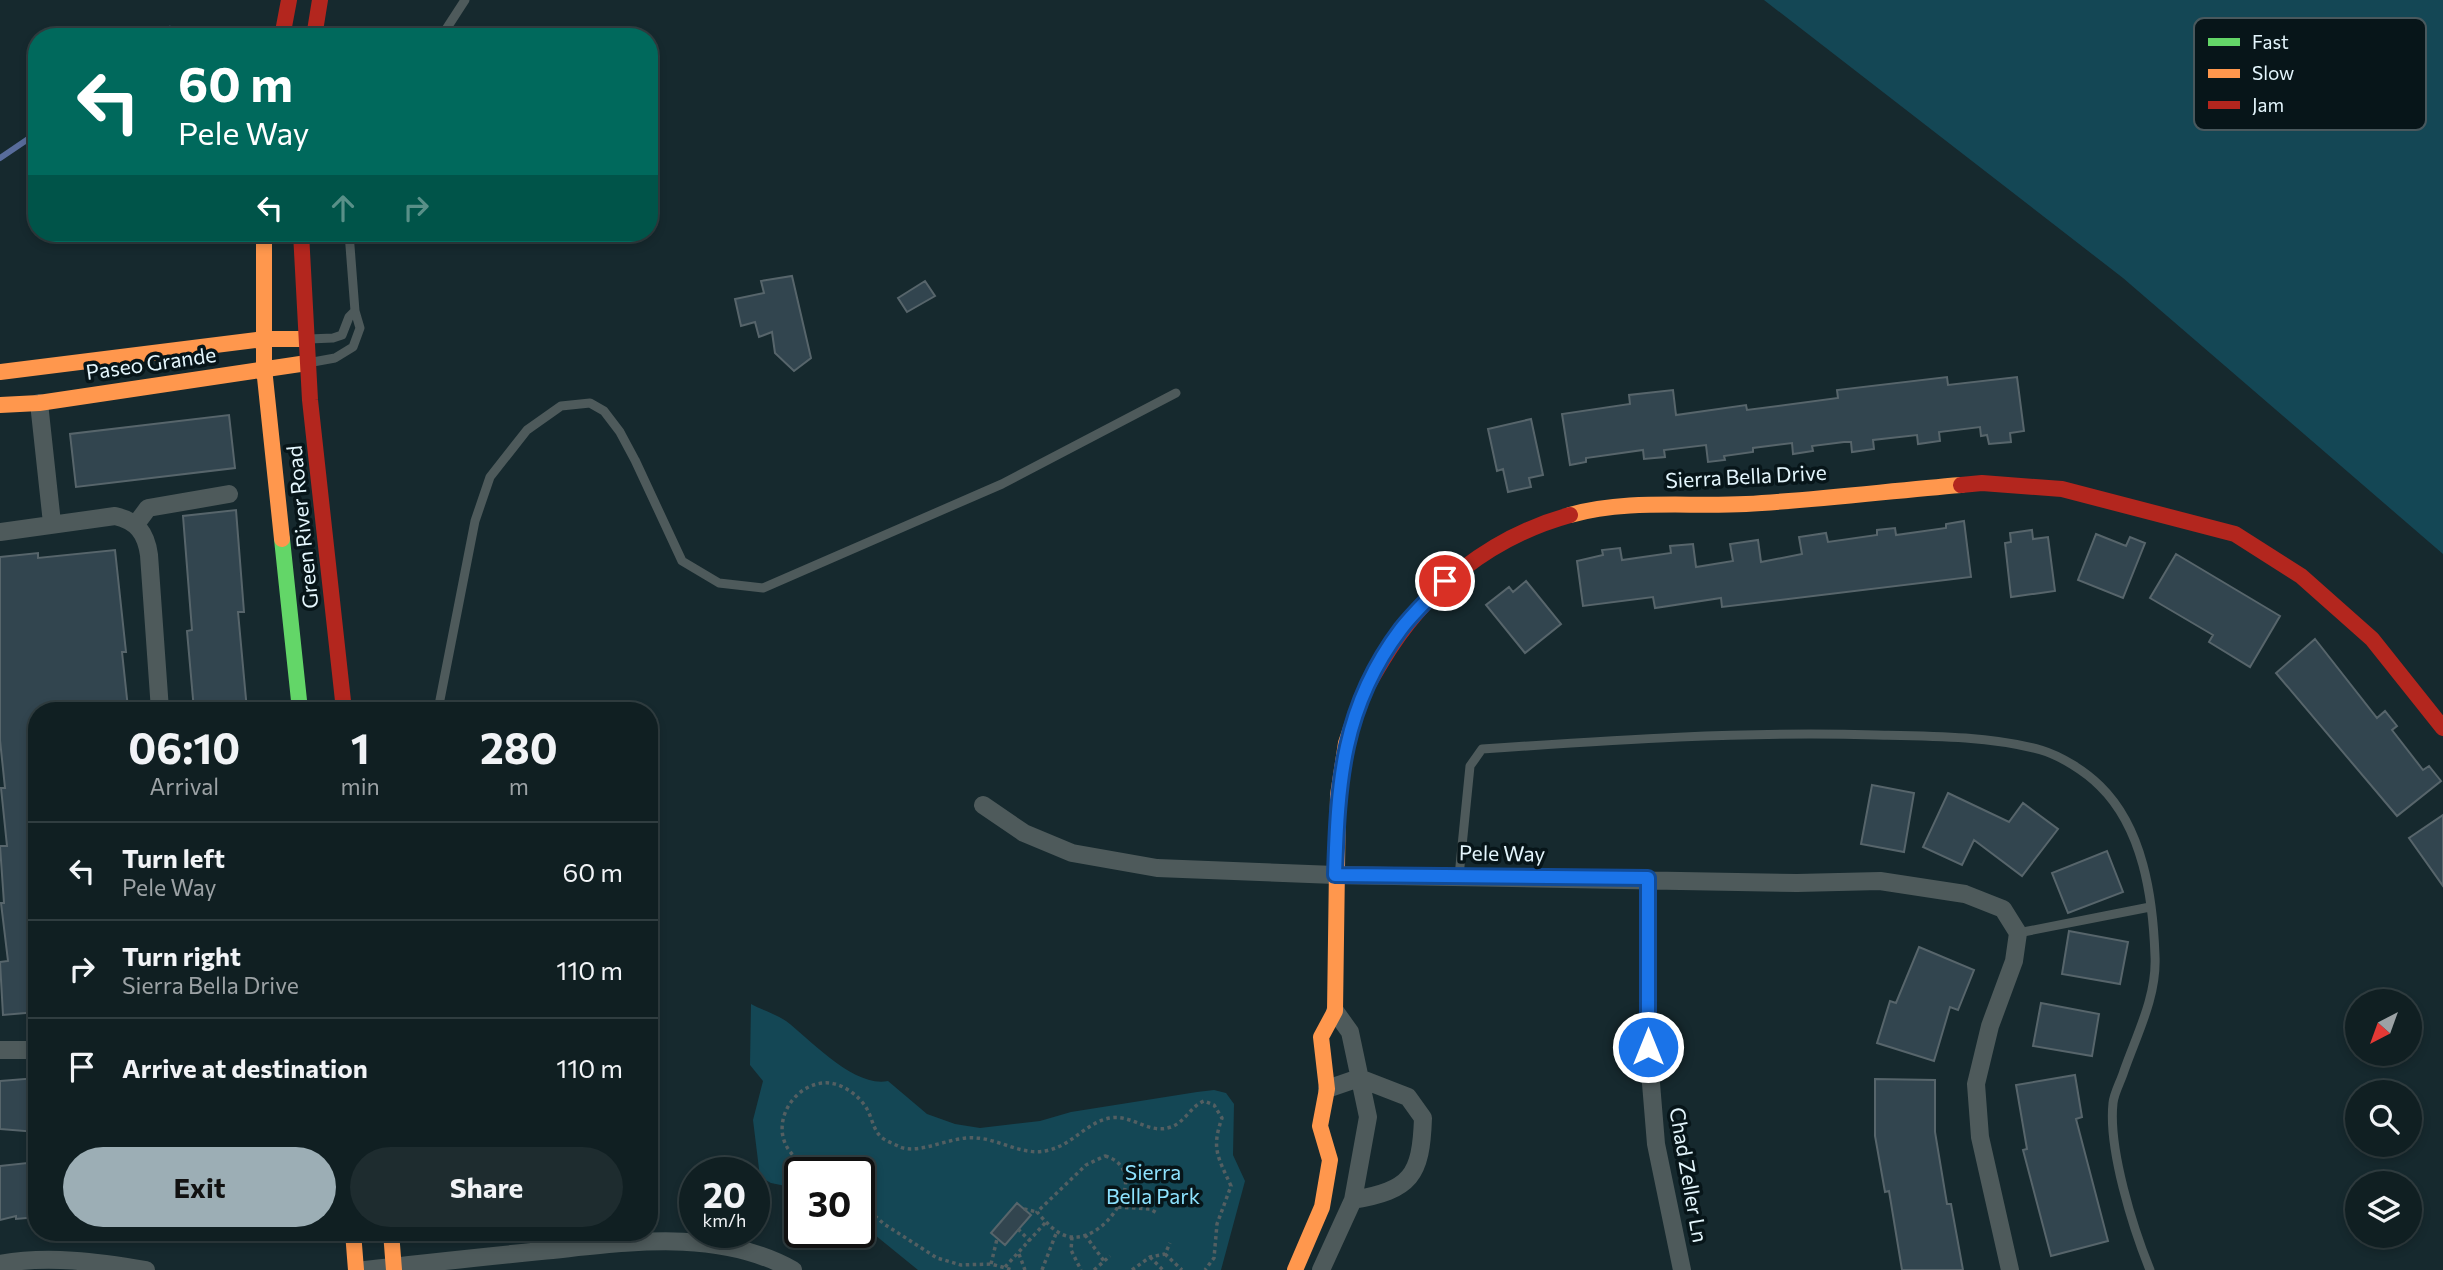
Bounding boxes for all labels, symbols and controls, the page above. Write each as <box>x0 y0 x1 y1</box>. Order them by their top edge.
legend <box>2194 18 2426 130</box>
text: Fast <box>2252 30 2289 53</box>
text: 60 m <box>178 52 293 112</box>
icon: left <box>63 56 154 147</box>
text: Slow <box>2252 61 2294 84</box>
text: Jam <box>2252 93 2284 116</box>
text: Pele Way <box>178 112 309 152</box>
icon: left <box>251 189 289 227</box>
icon: ahead <box>324 189 362 227</box>
icon: right <box>397 189 435 227</box>
street label: Paseo Grande <box>84 341 217 384</box>
street label: Green River Road <box>281 444 323 610</box>
street label: Sierra Bella Drive <box>1665 459 1827 492</box>
pin <box>1415 551 1475 611</box>
icon: arrive <box>1426 562 1464 600</box>
text: 06:10 <box>128 721 240 773</box>
text: 1 <box>351 721 370 773</box>
text: 280 <box>480 721 558 773</box>
text: Arrival <box>149 772 219 800</box>
text: min <box>341 772 380 800</box>
text: m <box>509 772 529 800</box>
street label: Pele Way <box>1459 839 1545 866</box>
text: Turn left <box>122 842 225 873</box>
icon: left <box>63 852 101 890</box>
text: 60 m <box>563 856 623 887</box>
text: Pele Way <box>122 873 216 901</box>
text: Turn right <box>122 940 241 971</box>
icon: right <box>63 950 101 988</box>
text: 110 m <box>556 954 623 985</box>
text: Sierra Bella Drive <box>122 971 299 999</box>
north arrow <box>2345 989 2422 1066</box>
map controls <box>2345 989 2422 1248</box>
position arrow <box>1611 1010 1685 1084</box>
icon: arrive <box>63 1048 101 1086</box>
text: Arrive at destination <box>122 1052 368 1083</box>
text: 110 m <box>556 1052 623 1083</box>
button: search <box>2345 1080 2422 1157</box>
street label: Chad Zeller Ln <box>1665 1105 1714 1244</box>
button: Exit <box>63 1147 336 1227</box>
button: Share <box>350 1147 623 1227</box>
speed limit sign: 30 <box>784 1157 875 1248</box>
park label: Sierra Bella Park <box>1106 1159 1200 1208</box>
button: layers <box>2345 1171 2422 1248</box>
text: 20 <box>703 1172 746 1215</box>
text: km/h <box>703 1209 746 1231</box>

